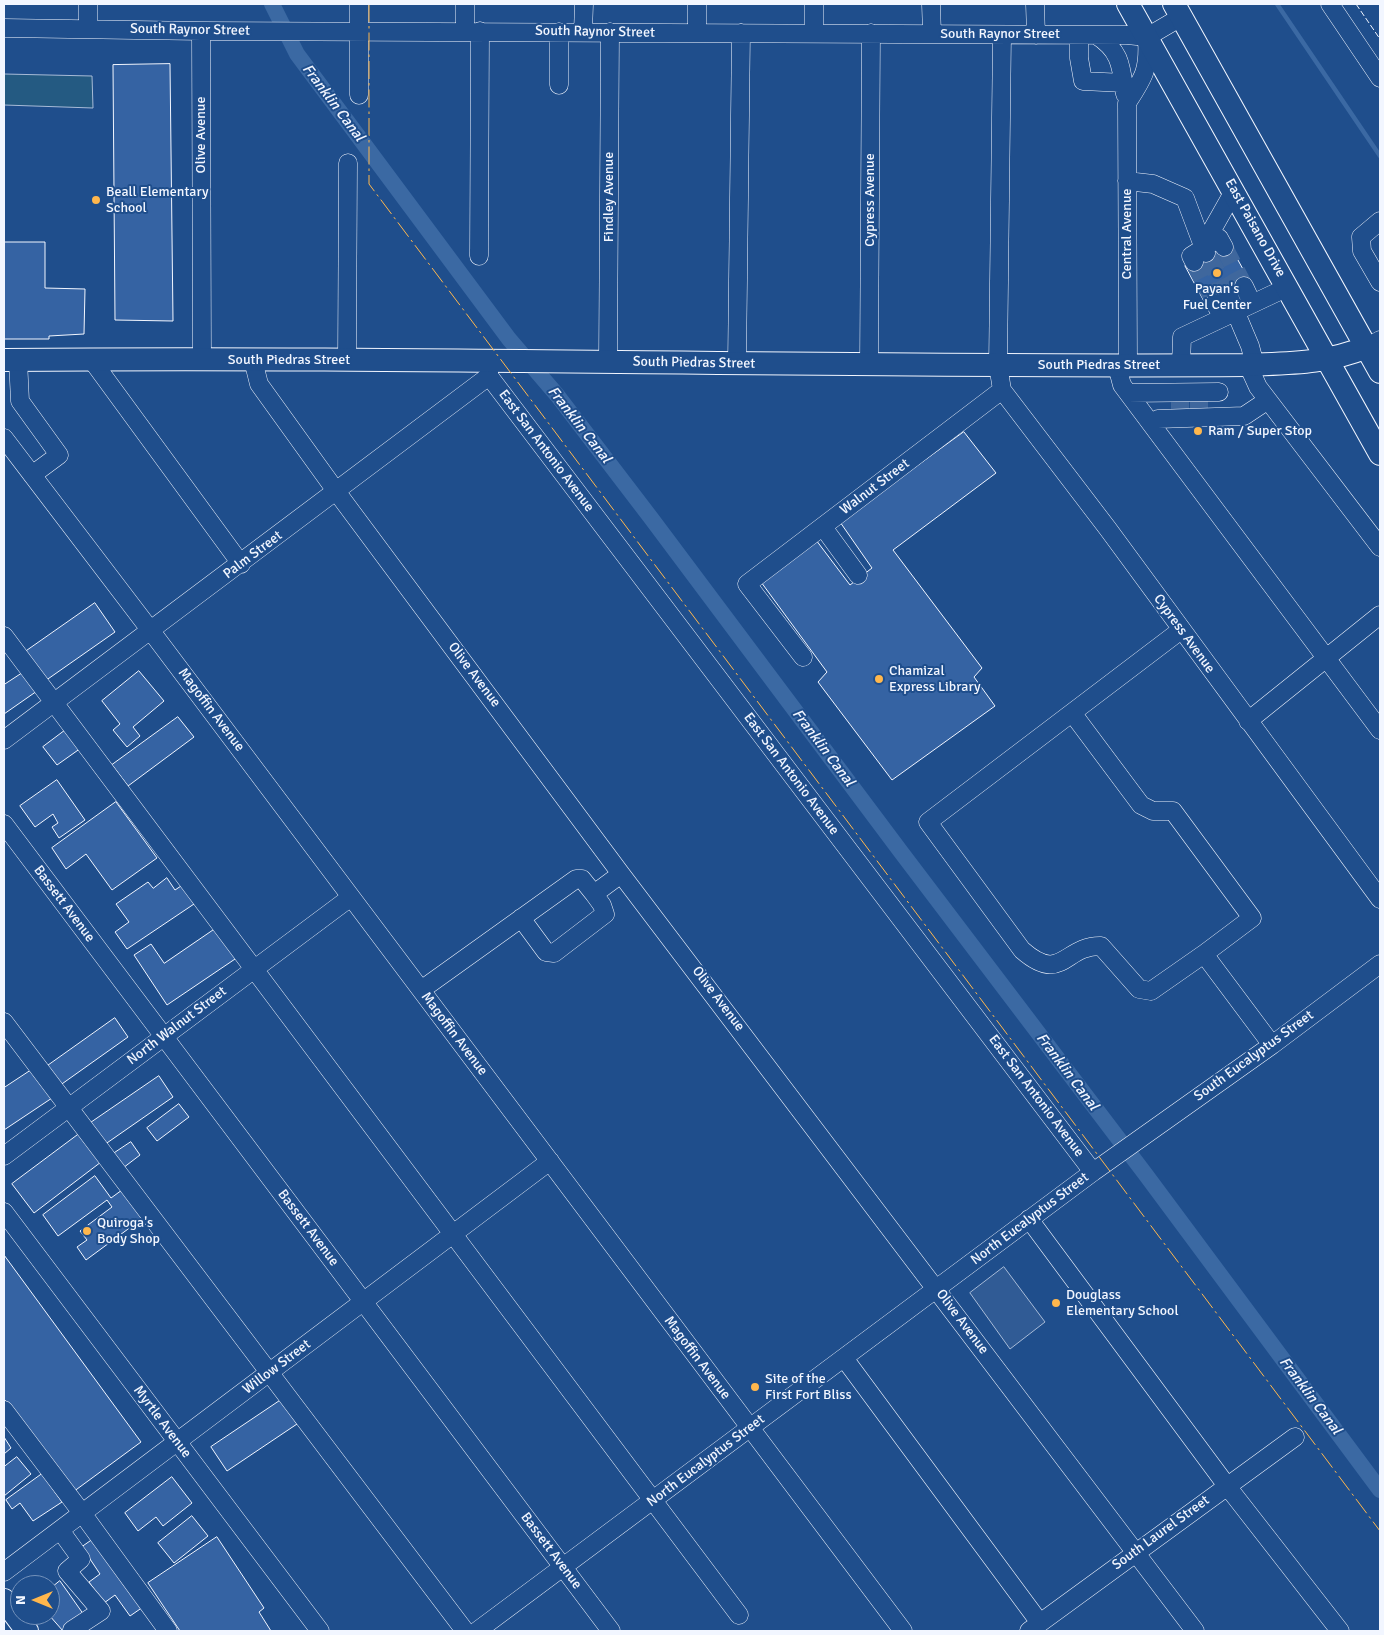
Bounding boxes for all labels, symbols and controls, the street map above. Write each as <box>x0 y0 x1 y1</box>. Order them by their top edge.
street label: South Raynor Street <box>130 21 250 39</box>
street label: South Raynor Street <box>535 23 655 41</box>
street label: South Raynor Street <box>940 26 1060 42</box>
water label: Franklin Canal <box>298 61 368 145</box>
street label: Olive Avenue <box>193 97 209 173</box>
street label: Findley Avenue <box>601 152 617 242</box>
street label: Cypress Avenue <box>862 153 878 247</box>
street label: East Paisano Drive <box>1221 176 1289 280</box>
place label: Beall Elementary School <box>106 184 208 216</box>
street label: Central Avenue <box>1119 188 1135 280</box>
marker: Beall Elementary School <box>90 194 102 206</box>
marker: Payan's Fuel Center <box>1211 267 1223 279</box>
place label: Payan's Fuel Center <box>1183 281 1251 314</box>
street label: South Piedras Street <box>228 352 350 368</box>
street label: South Piedras Street <box>633 354 755 372</box>
street label: South Piedras Street <box>1038 357 1160 373</box>
water label: Franklin Canal <box>543 383 615 467</box>
street label: East San Antonio Avenue <box>495 387 597 515</box>
place label: Ram / Super Stop <box>1208 423 1312 439</box>
marker: Ram / Super Stop <box>1192 425 1204 437</box>
street label: Walnut Street <box>837 456 913 518</box>
street label: Palm Street <box>220 527 286 583</box>
street label: Cypress Avenue <box>1150 591 1218 677</box>
street label: Olive Avenue <box>444 639 504 711</box>
place label: Chamizal Express Library <box>889 663 980 696</box>
street label: Magoffin Avenue <box>174 665 248 755</box>
marker: Chamizal Express Library <box>873 673 885 685</box>
water label: Franklin Canal <box>788 706 858 790</box>
street label: East San Antonio Avenue <box>740 710 842 838</box>
street label: Bassett Avenue <box>30 862 98 946</box>
street label: Olive Avenue <box>688 963 748 1035</box>
street label: North Walnut Street <box>124 983 230 1069</box>
street label: Magoffin Avenue <box>417 989 491 1079</box>
street label: South Eucalyptus Street <box>1191 1007 1317 1105</box>
water label: Franklin Canal <box>1032 1030 1102 1114</box>
street label: East San Antonio Avenue <box>985 1032 1087 1160</box>
street label: North Eucalyptus Street <box>968 1169 1092 1269</box>
street label: Bassett Avenue <box>274 1186 342 1270</box>
place label: Quiroga's Body Shop <box>97 1215 160 1248</box>
marker: Quiroga's Body Shop <box>81 1225 93 1237</box>
street label: Olive Avenue <box>932 1286 992 1358</box>
place label: Douglass Elementary School <box>1066 1287 1179 1320</box>
marker: Douglass Elementary School <box>1050 1297 1062 1309</box>
street label: Magoffin Avenue <box>660 1313 734 1403</box>
street label: Willow Street <box>240 1336 314 1398</box>
water label: Franklin Canal <box>1275 1354 1345 1438</box>
place label: Site of the First Fort Bliss <box>765 1371 852 1404</box>
marker: Site of the First Fort Bliss <box>749 1381 761 1393</box>
street label: Myrtle Avenue <box>129 1383 195 1461</box>
street label: North Eucalyptus Street <box>644 1411 768 1511</box>
street label: South Laurel Street <box>1109 1492 1213 1574</box>
street label: Bassett Avenue <box>517 1509 585 1593</box>
north arrow <box>10 1575 60 1625</box>
text: N <box>12 1595 29 1605</box>

